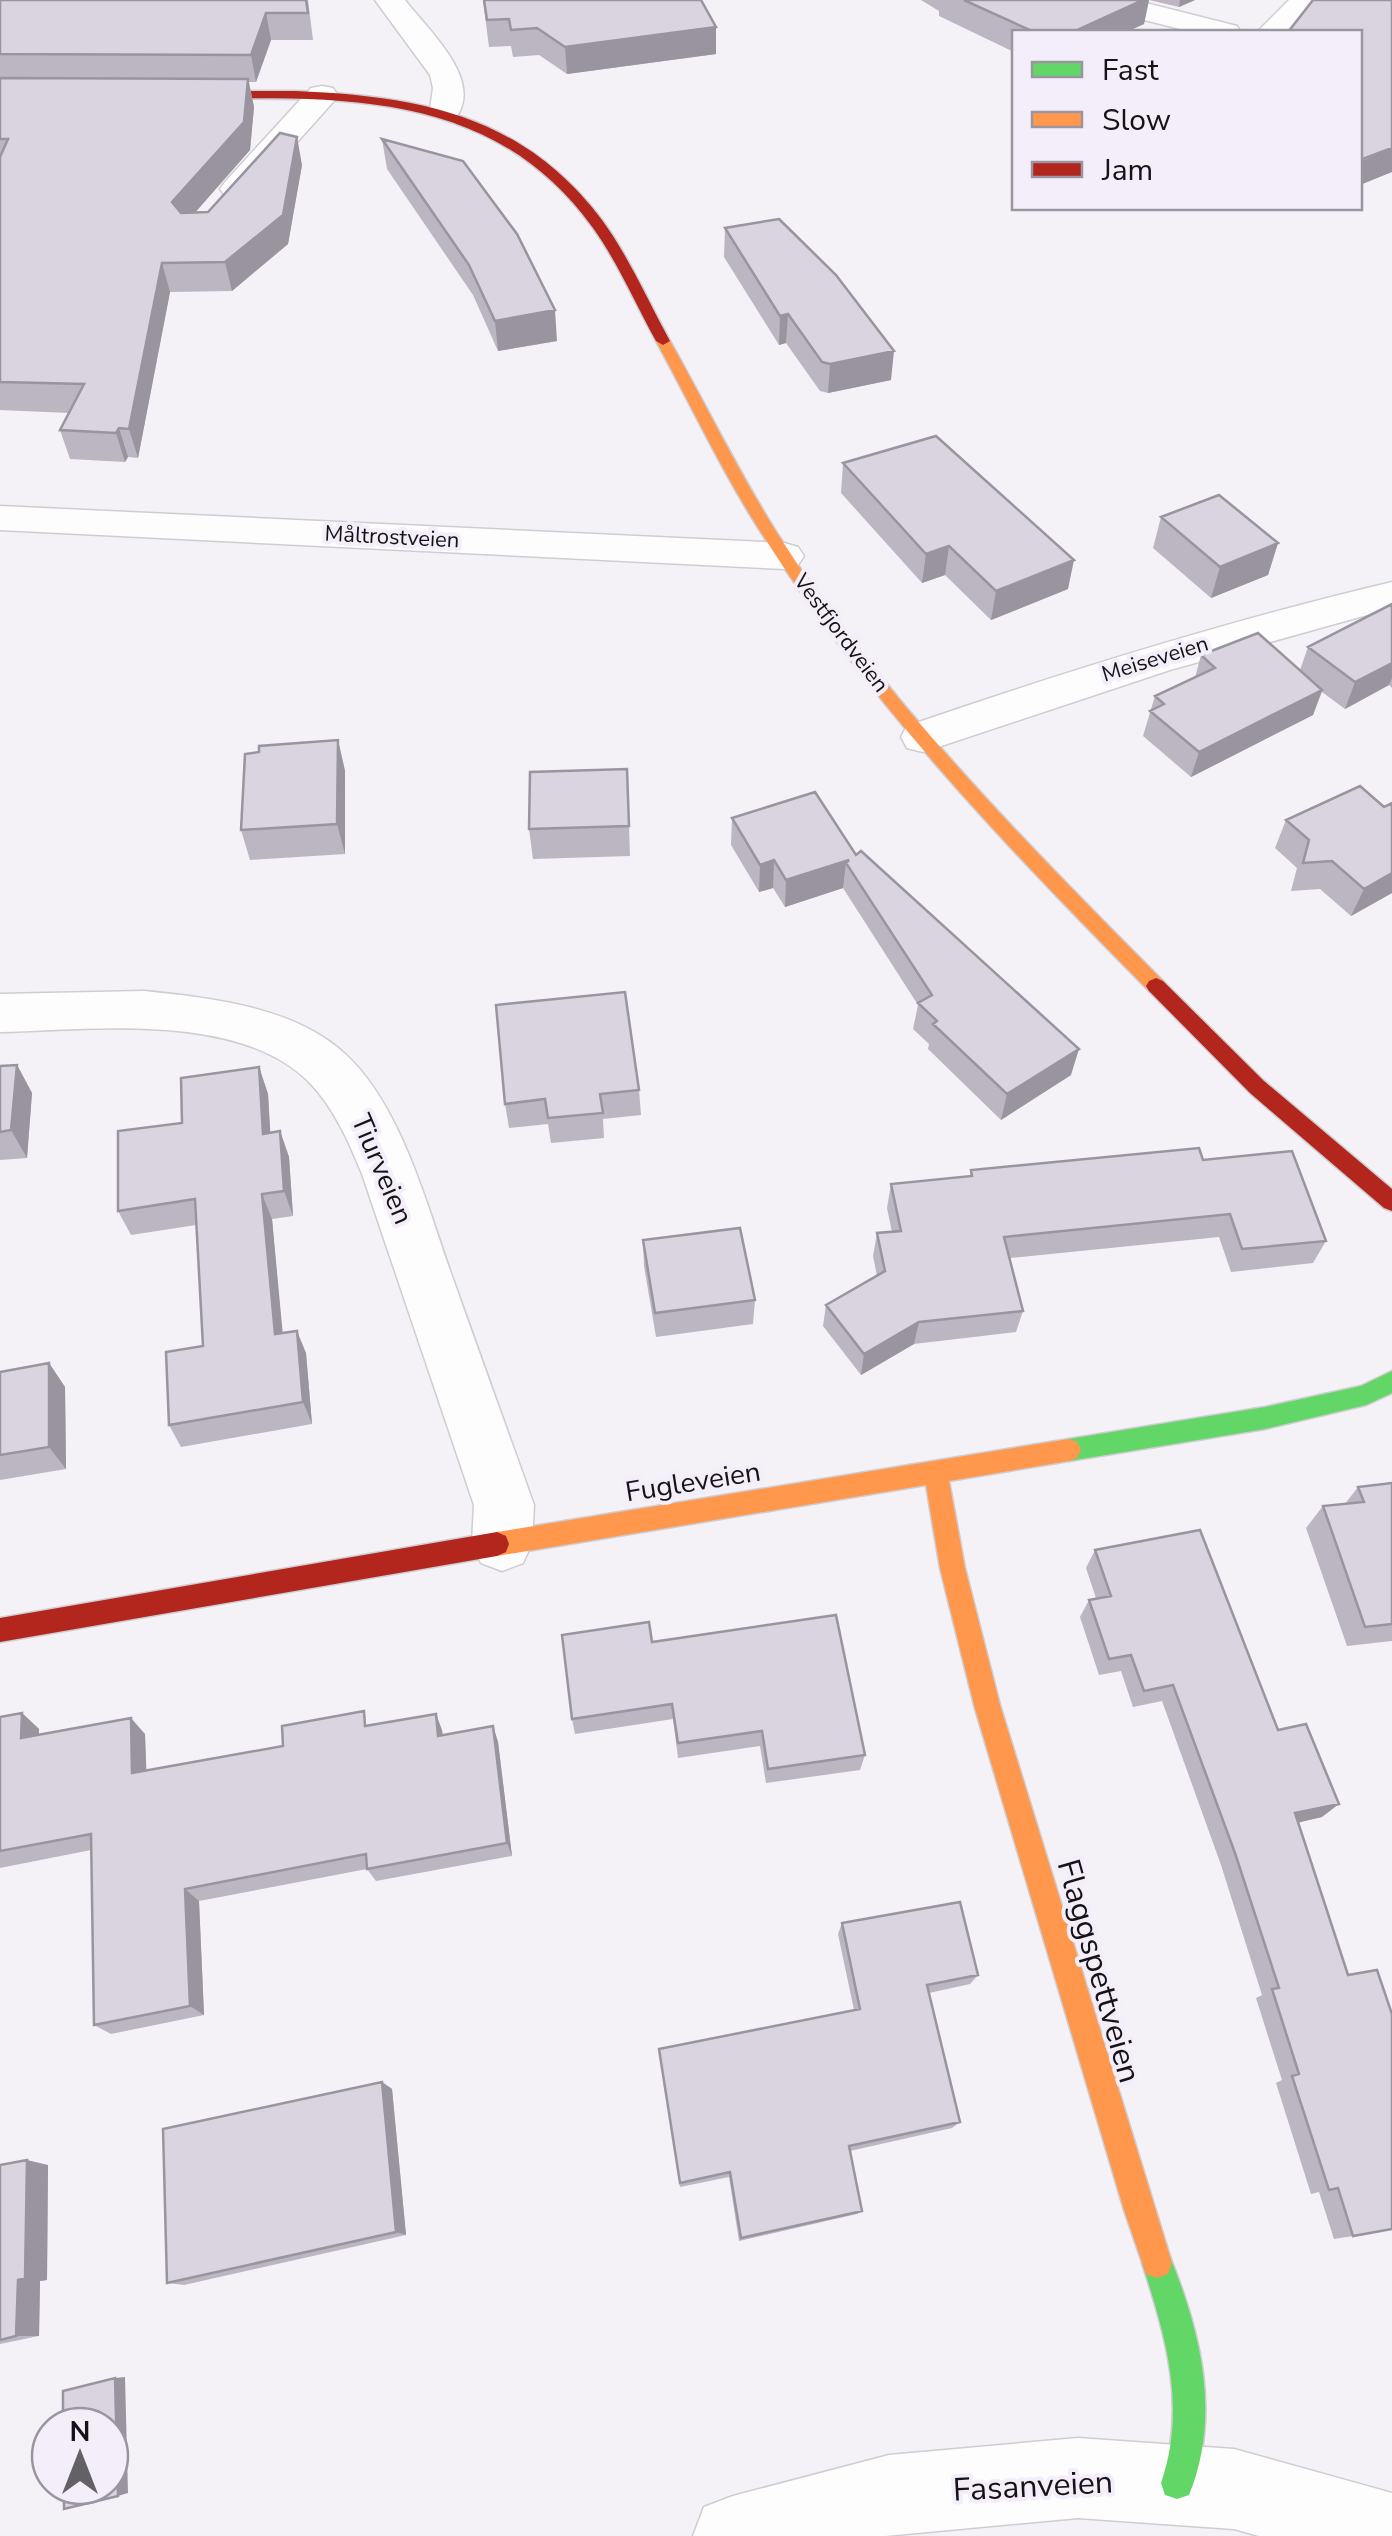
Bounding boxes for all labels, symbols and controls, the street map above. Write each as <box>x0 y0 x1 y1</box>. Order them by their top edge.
legend <box>1012 30 1362 210</box>
text: Fast <box>1102 50 1159 91</box>
text: Slow <box>1102 100 1171 141</box>
text: Jam <box>1101 150 1153 191</box>
street label: Måltrostveien <box>324 518 460 556</box>
street label: Vestfjordveien <box>786 567 895 698</box>
street label: Meiseveien <box>1098 629 1212 689</box>
street label: Tiurveien <box>342 1108 422 1230</box>
street label: Fugleveien <box>623 1453 763 1511</box>
street label: Flaggspettveien <box>1047 1854 1151 2088</box>
north arrow <box>30 2406 130 2506</box>
text: N <box>70 2413 90 2451</box>
street label: Fasanveien <box>952 2460 1114 2512</box>

